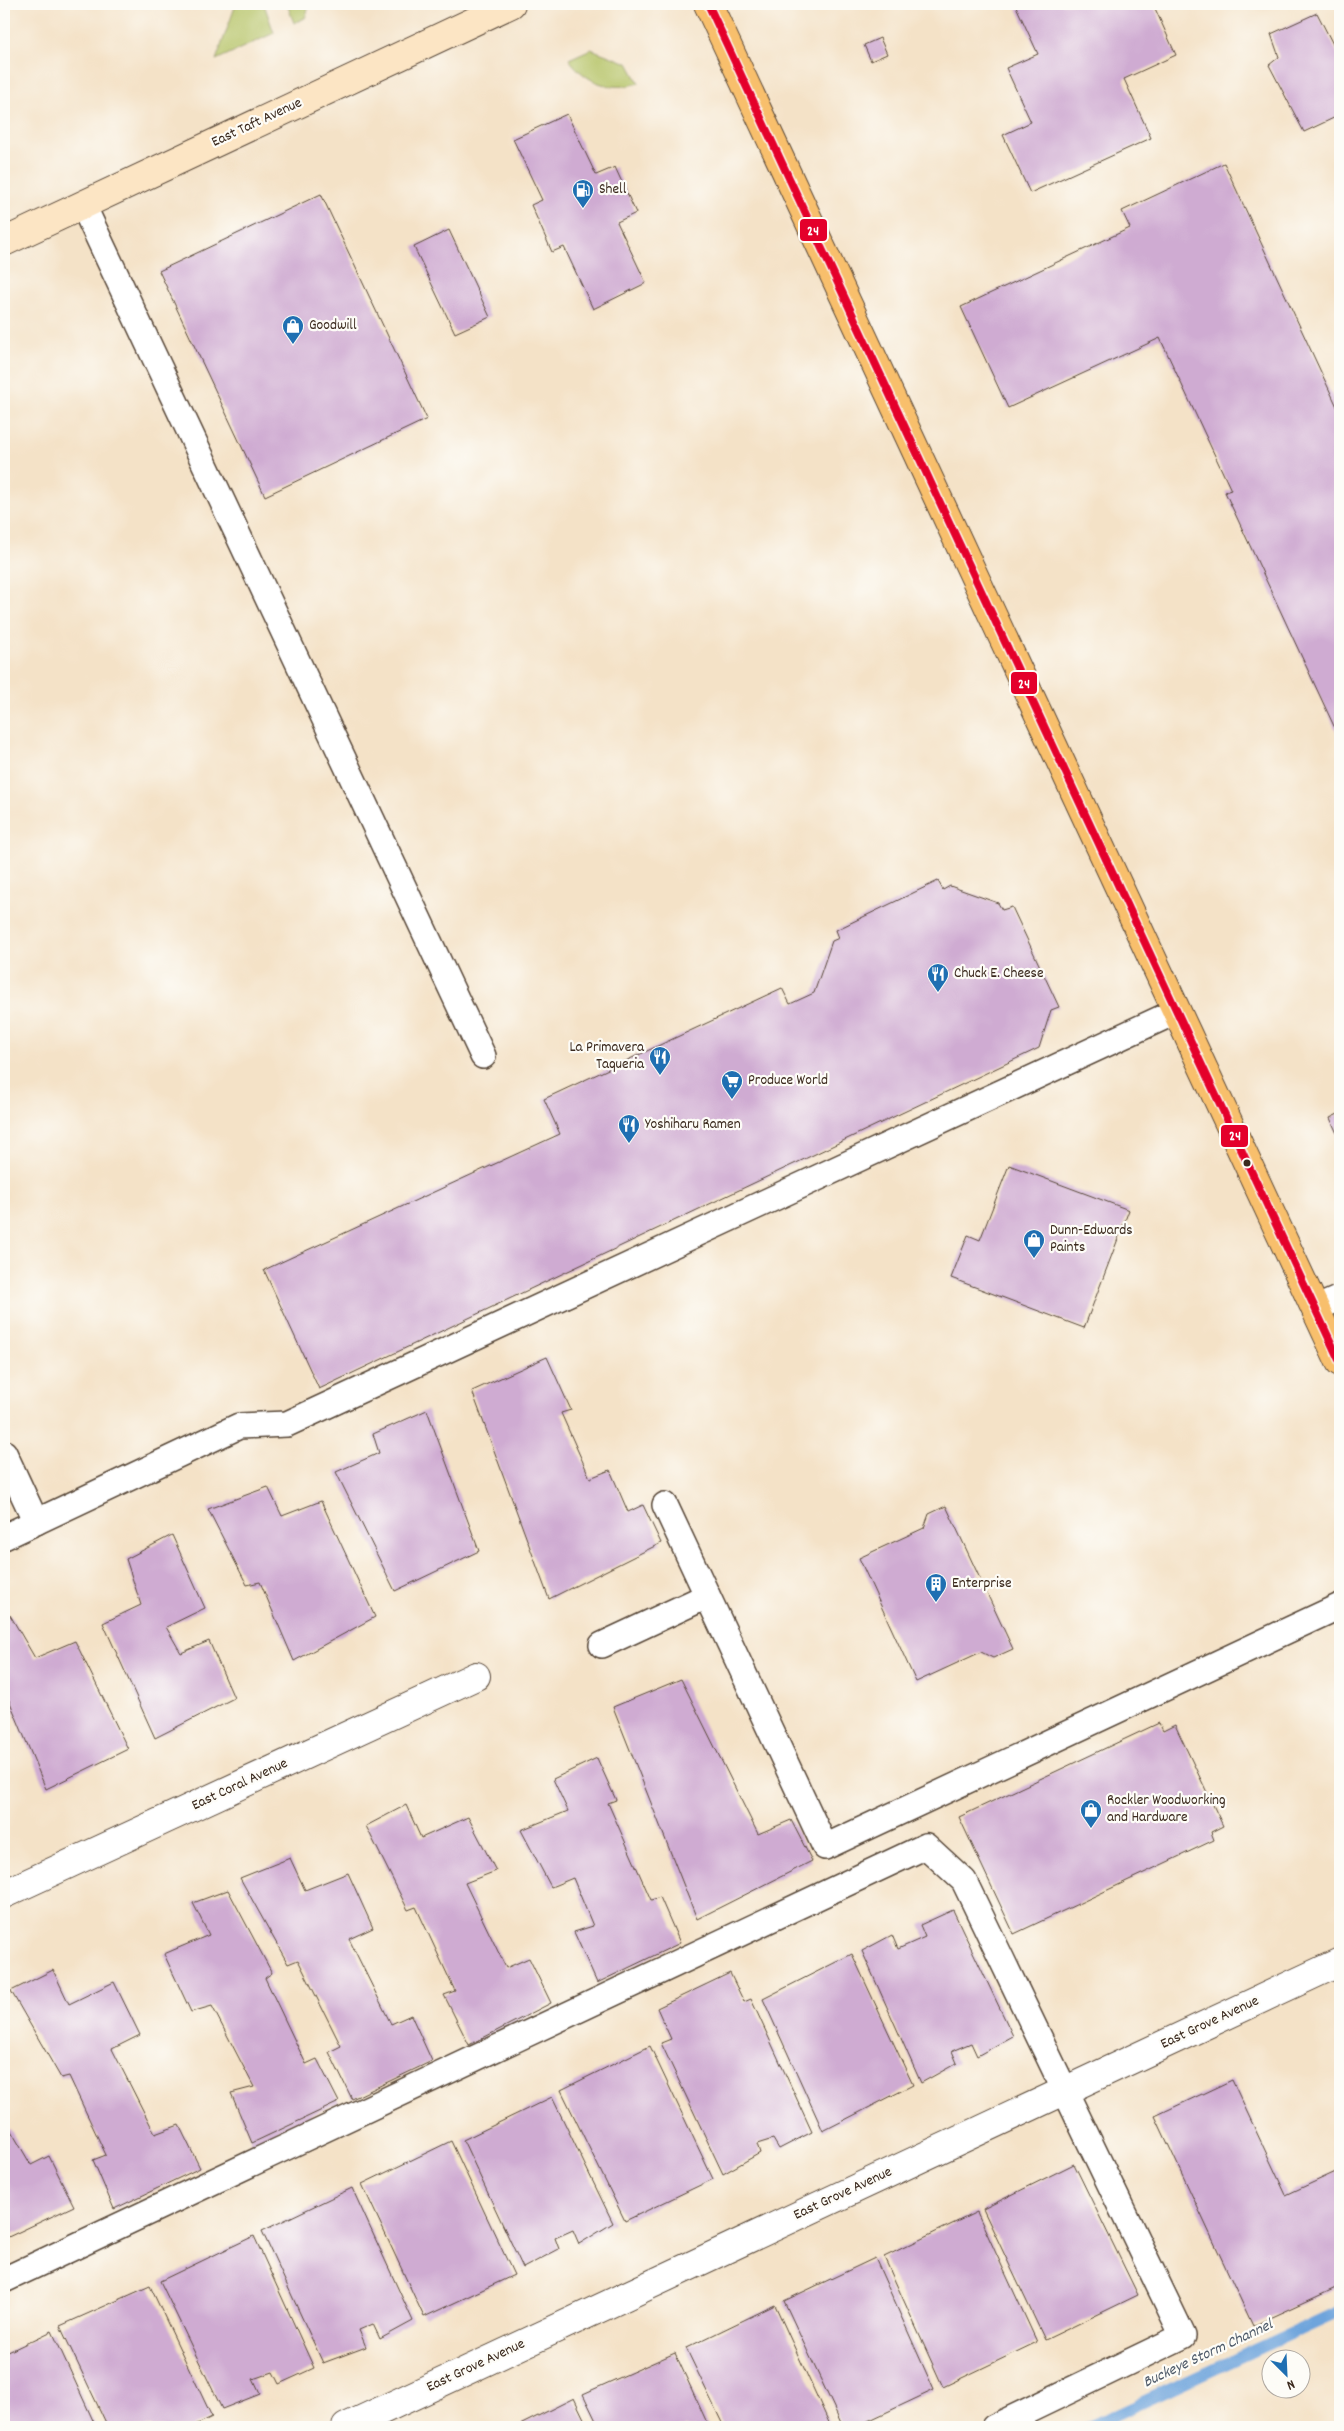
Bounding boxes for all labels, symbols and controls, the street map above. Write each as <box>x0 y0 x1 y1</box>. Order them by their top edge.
street label: East Taft Avenue <box>208 92 306 154</box>
fuel station icon: Shell <box>571 178 595 209</box>
place label: Shell <box>599 179 627 201</box>
line badge: 24 <box>799 218 828 242</box>
text: 24 <box>807 222 819 242</box>
shop icon: Goodwill <box>281 314 305 345</box>
place label: Goodwill <box>309 315 357 337</box>
line badge: 24 <box>1010 671 1038 695</box>
text: 24 <box>1018 675 1030 695</box>
restaurant icon: Chuck E. Cheese <box>926 962 950 993</box>
place label: Chuck E. Cheese <box>954 963 1044 985</box>
place label: La Primavera Taqueria <box>569 1037 645 1076</box>
restaurant icon: La Primavera Taqueria <box>648 1045 672 1076</box>
supermarket icon: Produce World <box>720 1069 744 1100</box>
place label: Produce World <box>748 1070 828 1092</box>
restaurant icon: Yoshiharu Ramen <box>617 1113 641 1144</box>
place label: Yoshiharu Ramen <box>645 1114 741 1136</box>
line badge: 24 <box>1220 1124 1249 1148</box>
text: 24 <box>1229 1127 1241 1147</box>
unlabelled marker <box>1242 1158 1252 1168</box>
place label: Dunn-Edwards Paints <box>1050 1220 1133 1259</box>
shop icon: Dunn-Edwards Paints <box>1022 1228 1046 1259</box>
building icon: Enterprise <box>924 1572 948 1603</box>
place label: Enterprise <box>952 1573 1012 1595</box>
street label: East Coral Avenue <box>188 1753 292 1817</box>
place label: Rockler Woodworking and Hardware <box>1107 1790 1226 1829</box>
shop icon: Rockler Woodworking and Hardware <box>1079 1798 1103 1829</box>
street label: East Grove Avenue <box>1157 1990 1263 2055</box>
street label: East Grove Avenue <box>790 2161 896 2226</box>
water label: Buckeye Storm Channel <box>1139 2313 1278 2394</box>
street label: East Grove Avenue <box>423 2333 529 2398</box>
north arrow <box>1262 2348 1312 2398</box>
text: N <box>1283 2374 1298 2395</box>

